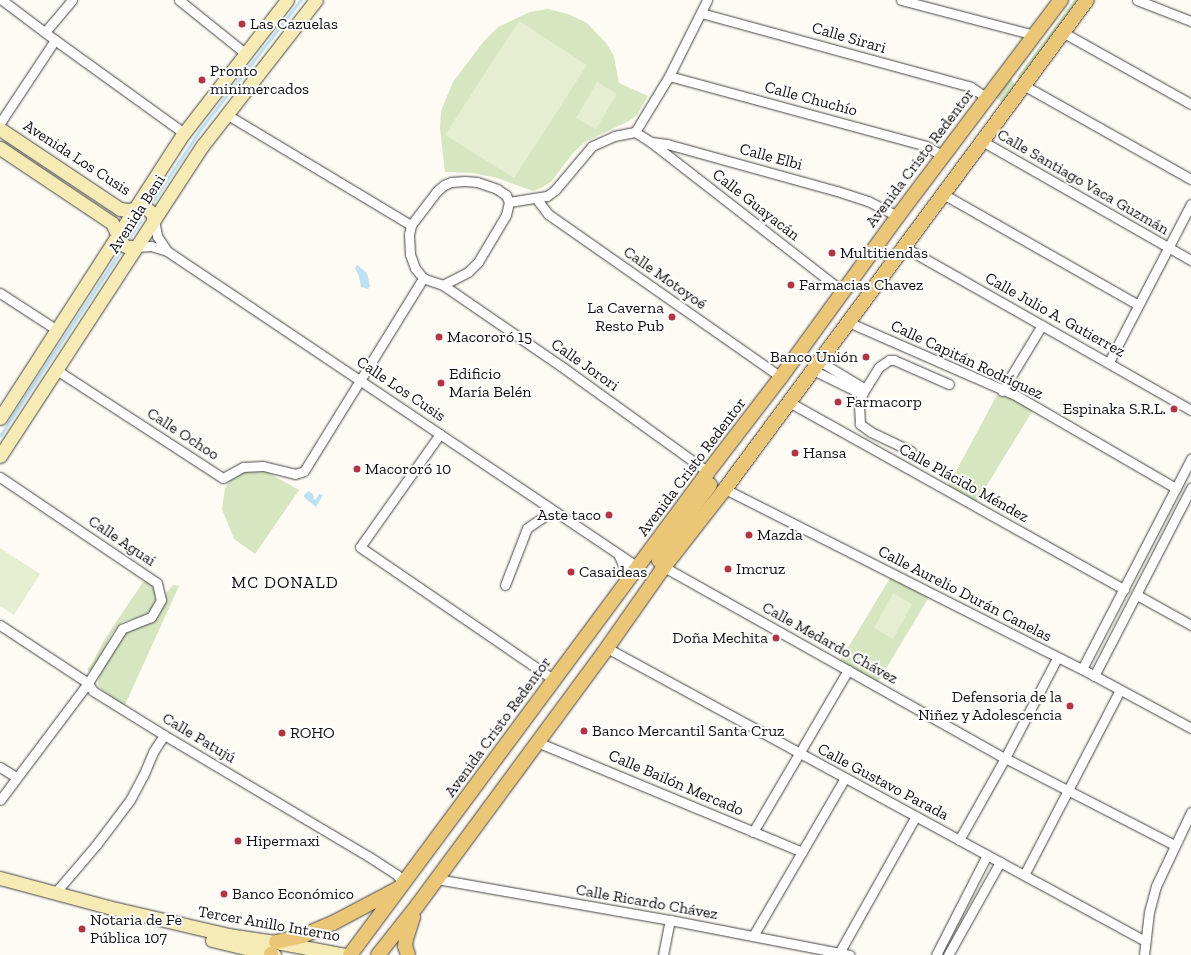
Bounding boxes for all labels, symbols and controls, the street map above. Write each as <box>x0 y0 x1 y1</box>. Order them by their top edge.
place label: Las Cazuelas <box>250 14 338 34</box>
street label: Calle Sirari <box>810 18 888 58</box>
marker: Las Cazuelas <box>237 19 247 29</box>
place label: Pronto minimercados <box>210 61 309 99</box>
marker: Pronto minimercados <box>197 75 207 85</box>
street label: Calle Chuchío <box>763 77 859 121</box>
street label: Avenida Cristo Redentor <box>862 85 978 231</box>
street label: Avenida Los Cusis <box>20 116 134 200</box>
street label: Calle Santiago Vaca Guzmán <box>993 125 1173 239</box>
street label: Calle Elbi <box>737 139 805 175</box>
street label: Calle Guayacán <box>709 165 803 245</box>
street label: Avenida Beni <box>105 171 169 257</box>
street label: Calle Motoyoé <box>620 242 710 314</box>
place label: Multitiendas <box>840 243 928 263</box>
marker: Multitiendas <box>827 248 837 258</box>
street label: Calle Julio A. Gutierrez <box>981 268 1129 362</box>
place label: Farmacias Chavez <box>799 275 923 295</box>
marker: Farmacias Chavez <box>786 280 796 290</box>
place label: La Caverna Resto Pub <box>587 298 664 336</box>
marker: La Caverna Resto Pub <box>667 312 677 322</box>
street label: Calle Capitán Rodríguez <box>888 316 1046 404</box>
place label: Macororó 15 <box>447 327 532 347</box>
marker: Macororó 15 <box>434 332 444 342</box>
street label: Calle Jorori <box>547 334 623 396</box>
place label: Banco Unión <box>770 347 858 367</box>
street label: Calle Los Cusis <box>353 352 449 426</box>
marker: Banco Unión <box>861 352 871 362</box>
place label: Edificio María Belén <box>449 364 531 402</box>
marker: Edificio María Belén <box>436 378 446 388</box>
place label: Farmacorp <box>846 392 922 412</box>
street label: Avenida Cristo Redentor <box>634 394 750 540</box>
marker: Farmacorp <box>833 397 843 407</box>
place label: Espinaka S.R.L. <box>1063 399 1166 419</box>
street label: Calle Ochoo <box>143 404 223 464</box>
marker: Espinaka S.R.L. <box>1169 404 1179 414</box>
street label: Calle Plácido Méndez <box>896 439 1032 527</box>
place label: Hansa <box>803 443 847 463</box>
marker: Hansa <box>790 448 800 458</box>
place label: Macororó 10 <box>365 459 451 479</box>
marker: Macororó 10 <box>352 464 362 474</box>
place label: Aste taco <box>537 505 601 525</box>
marker: Aste taco <box>604 510 614 520</box>
street label: Calle Aguaí <box>84 511 160 571</box>
place label: Mazda <box>757 525 803 545</box>
marker: Mazda <box>744 530 754 540</box>
street label: Calle Aurelio Durán Canelas <box>875 542 1055 646</box>
place label: Imcruz <box>736 559 785 579</box>
place label: Casaideas <box>579 562 647 582</box>
marker: Imcruz <box>723 564 733 574</box>
marker: Casaideas <box>566 567 576 577</box>
district label: MC DONALD <box>231 573 339 593</box>
street label: Calle Medardo Chávez <box>759 598 901 688</box>
place label: Doña Mechita <box>672 628 768 648</box>
marker: Doña Mechita <box>771 633 781 643</box>
street label: Avenida Cristo Redentor <box>441 653 555 801</box>
place label: Defensoria de la Niñez y Adolescencia <box>917 687 1062 725</box>
marker: Defensoria de la Niñez y Adolescencia <box>1065 701 1075 711</box>
street label: Calle Patujú <box>159 709 239 767</box>
place label: Banco Mercantil Santa Cruz <box>592 721 785 741</box>
place label: ROHO <box>290 723 335 743</box>
marker: Banco Mercantil Santa Cruz <box>579 726 589 736</box>
marker: ROHO <box>277 728 287 738</box>
street label: Calle Gustavo Parada <box>814 739 952 825</box>
street label: Calle Bailón Mercado <box>606 746 746 820</box>
place label: Hipermaxi <box>246 831 320 851</box>
marker: Hipermaxi <box>233 836 243 846</box>
street label: Calle Ricardo Chávez <box>574 880 720 924</box>
place label: Banco Económico <box>232 884 354 904</box>
marker: Banco Económico <box>219 889 229 899</box>
street label: Tercer Anillo Interno <box>196 902 342 946</box>
place label: Notaria de Fe Pública 107 <box>90 910 182 948</box>
marker: Notaria de Fe Pública 107 <box>77 924 87 934</box>

